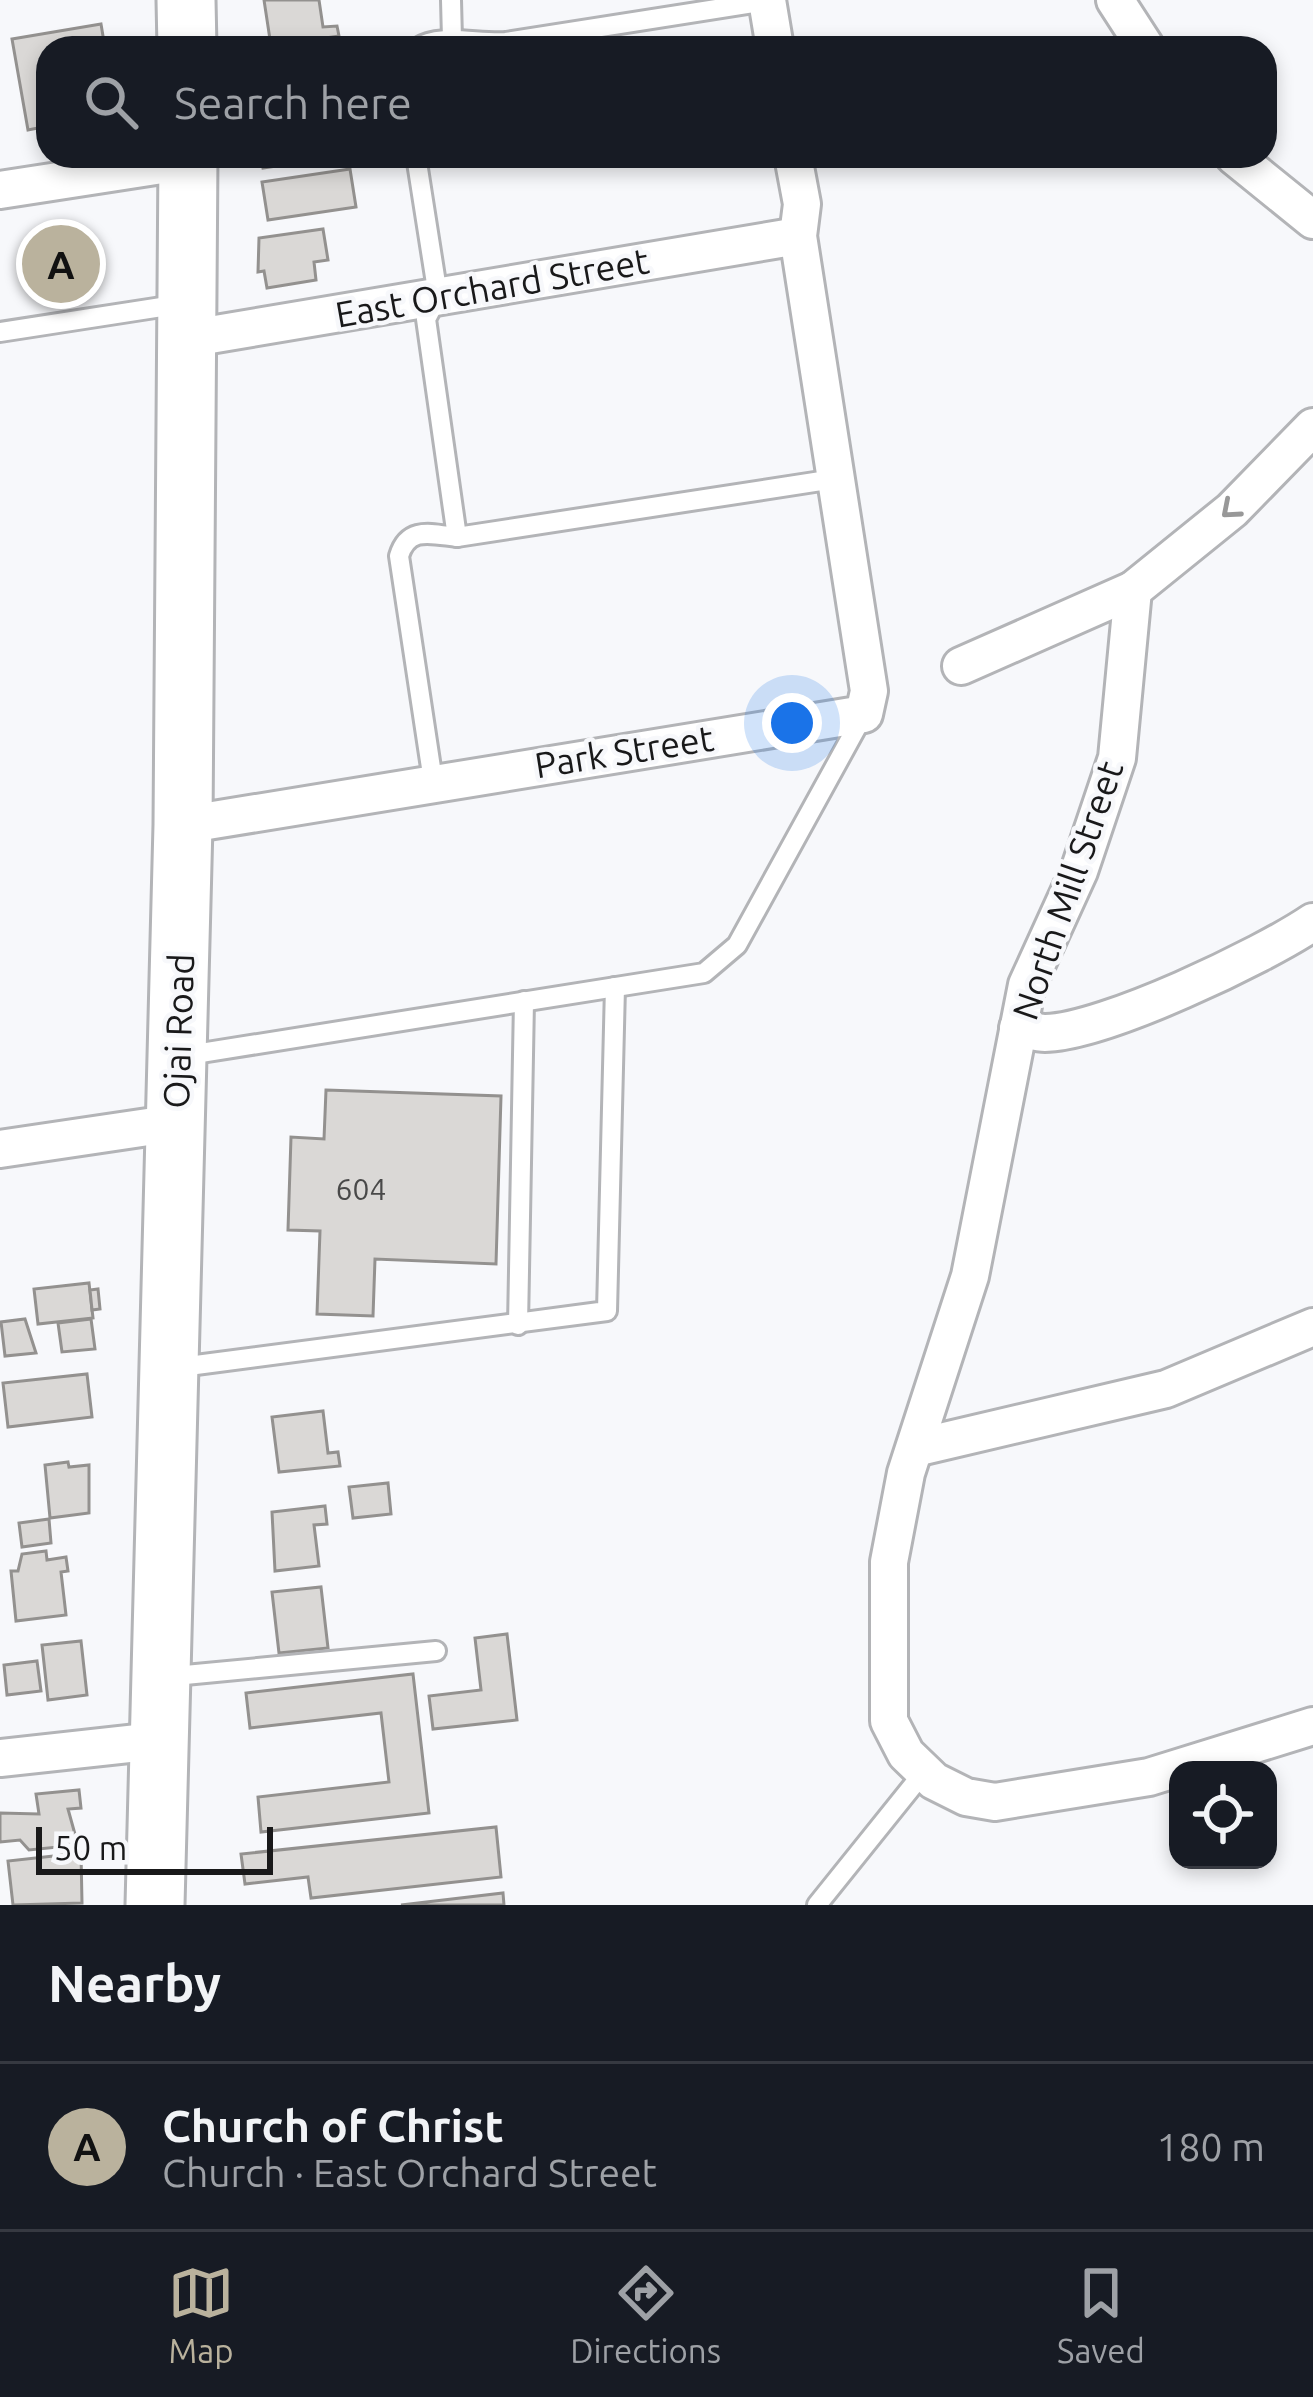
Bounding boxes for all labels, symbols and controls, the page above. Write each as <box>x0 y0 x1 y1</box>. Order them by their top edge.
search box <box>36 36 1277 168</box>
icon: search <box>78 69 144 135</box>
text: Search here <box>174 77 412 128</box>
pin: A <box>22 219 100 309</box>
street label: East Orchard Street <box>332 239 652 335</box>
one-way arrow <box>1223 496 1244 517</box>
your location <box>762 693 822 753</box>
street label: Park Street <box>532 717 716 785</box>
street label: North Mill Street <box>1003 755 1131 1025</box>
street label: Ojai Road <box>155 953 201 1109</box>
house number: 604 <box>336 1172 386 1206</box>
map controls <box>1169 1761 1277 1869</box>
button: locate <box>1169 1761 1277 1869</box>
scale bar <box>36 1821 273 1874</box>
text: 50 m <box>54 1829 127 1866</box>
text: Nearby <box>48 1954 221 2012</box>
text: Church of Christ <box>162 2100 504 2151</box>
text: A <box>73 2125 101 2168</box>
text: 180 m <box>1156 2125 1265 2168</box>
text: Church · East Orchard Street <box>162 2151 657 2194</box>
tab: Map <box>168 2260 234 2369</box>
tab: Directions <box>570 2260 721 2369</box>
tab: Saved <box>1057 2260 1145 2369</box>

